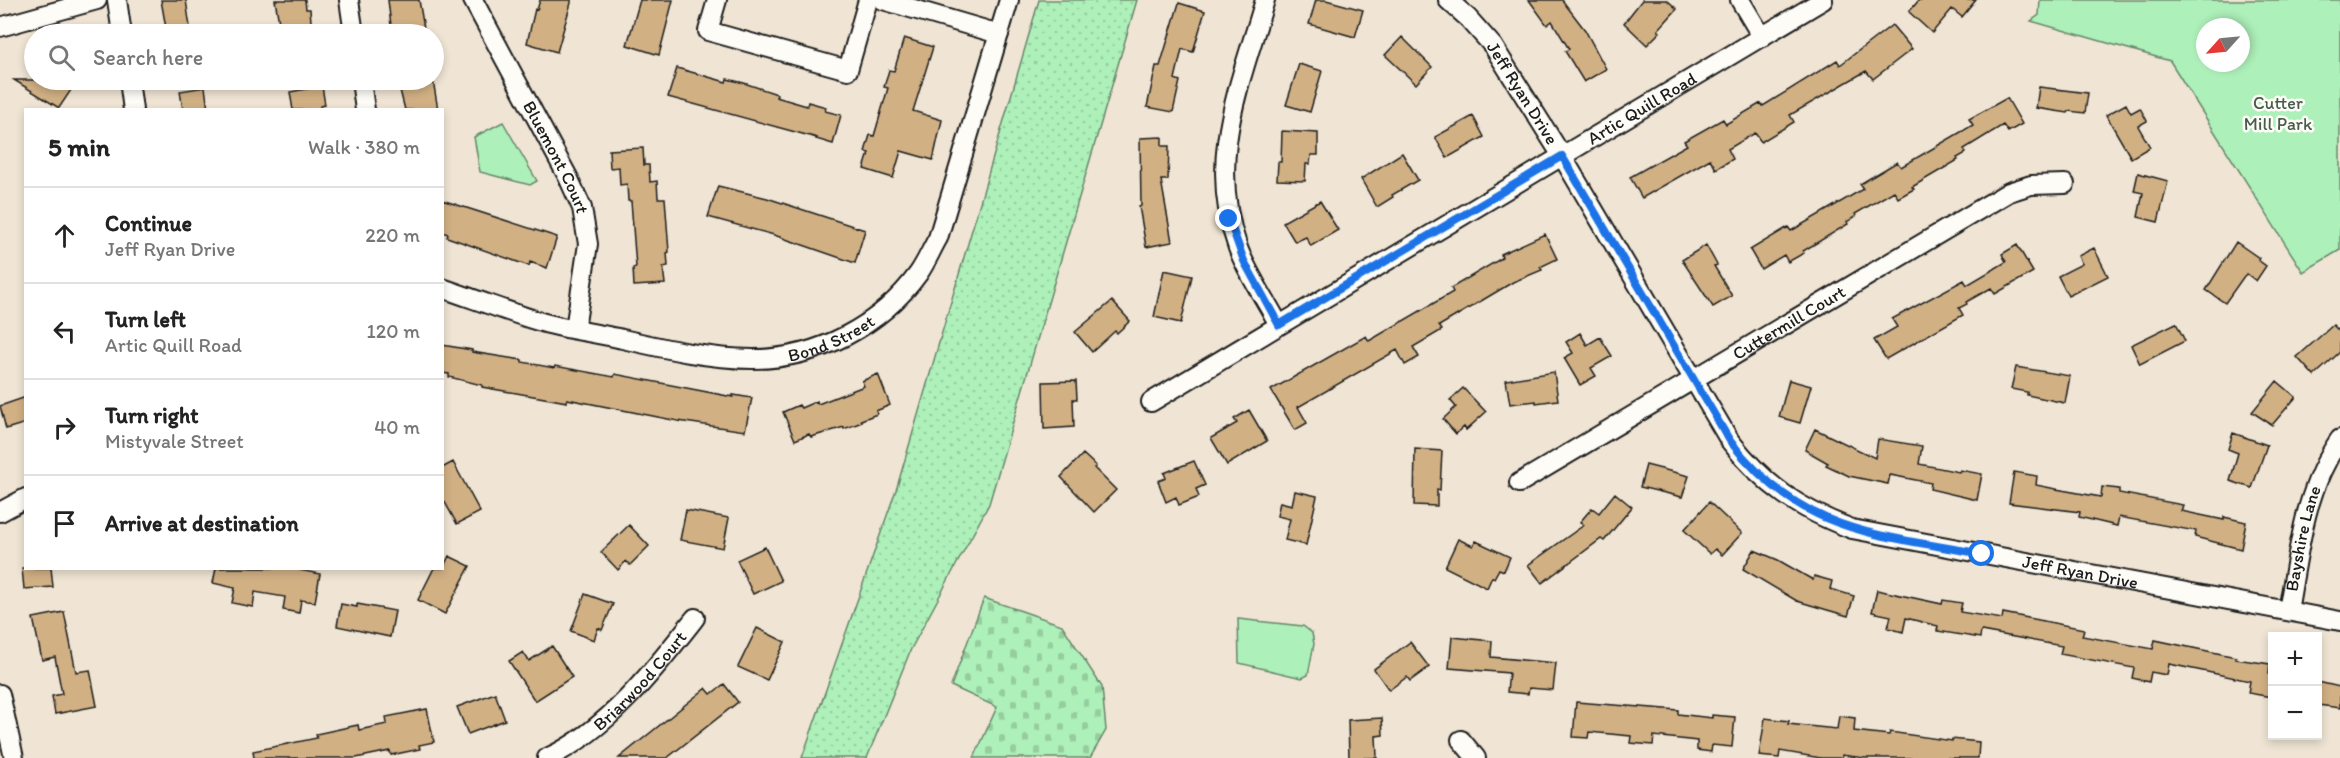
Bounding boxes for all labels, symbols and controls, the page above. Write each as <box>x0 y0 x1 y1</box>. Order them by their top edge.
north arrow <box>2196 18 2250 72</box>
search box <box>24 24 444 90</box>
street label: Jeff Ryan Drive <box>1482 38 1563 149</box>
icon: search <box>45 41 78 74</box>
text: Search here <box>93 44 203 71</box>
street label: Artic Quill Road <box>1583 67 1701 149</box>
park label: Cutter Mill Park <box>2244 92 2313 135</box>
street label: Bluemont Court <box>518 97 594 215</box>
text: 5 min <box>48 131 110 163</box>
text: Walk · 380 m <box>308 135 420 159</box>
route end <box>1215 205 1241 231</box>
text: Continue <box>105 210 192 237</box>
icon: ahead <box>48 219 81 252</box>
text: 220 m <box>365 223 420 247</box>
text: Jeff Ryan Drive <box>105 237 235 261</box>
street label: Cuttermill Court <box>1729 281 1850 365</box>
text: Turn left <box>105 306 186 333</box>
street label: Bond Street <box>786 310 879 367</box>
icon: left <box>48 315 81 348</box>
text: 120 m <box>367 319 420 343</box>
text: Artic Quill Road <box>105 333 242 357</box>
text: Turn right <box>105 402 199 429</box>
icon: right <box>48 411 81 444</box>
text: 40 m <box>374 415 420 439</box>
text: Mistyvale Street <box>105 429 244 453</box>
street label: Bayshire Lane <box>2281 482 2326 593</box>
icon: arrive <box>48 507 81 540</box>
text: Arrive at destination <box>105 510 299 537</box>
route start <box>1968 540 1994 566</box>
street label: Jeff Ryan Drive <box>2021 550 2140 594</box>
street label: Briarwood Court <box>589 626 692 736</box>
map controls <box>2268 632 2322 740</box>
button: + <box>2268 632 2322 686</box>
button: − <box>2268 686 2322 740</box>

